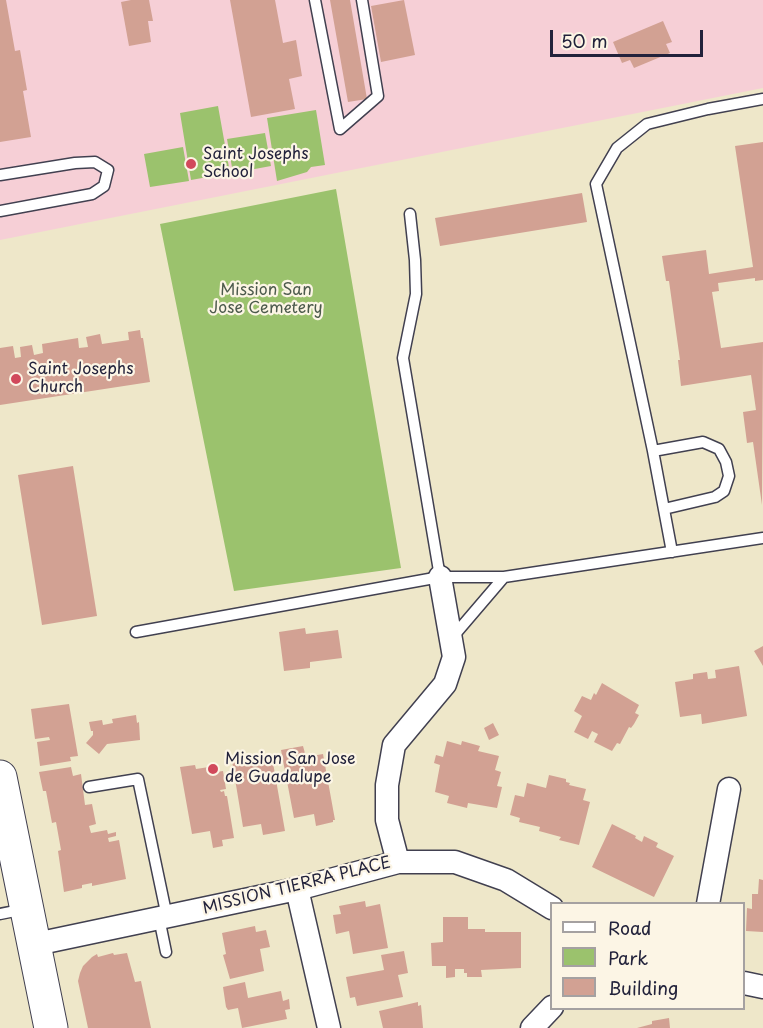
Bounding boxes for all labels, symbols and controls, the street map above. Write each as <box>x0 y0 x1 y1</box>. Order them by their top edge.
scale bar <box>553 18 706 56</box>
text: 50 m <box>561 27 608 54</box>
place label: Saint Josephs School <box>203 145 308 183</box>
marker: Saint Josephs School <box>184 157 198 171</box>
park label: Mission San Jose Cemetery <box>209 281 323 319</box>
place label: Saint Josephs Church <box>28 360 133 398</box>
marker: Saint Josephs Church <box>9 372 23 386</box>
place label: Mission San Jose de Guadalupe <box>225 750 356 788</box>
marker: Mission San Jose de Guadalupe <box>206 762 220 776</box>
street label: MISSION TIERRA PLACE <box>201 853 393 919</box>
legend <box>550 902 745 1010</box>
text: Road <box>608 914 652 941</box>
text: Park <box>608 944 648 971</box>
text: Building <box>608 974 678 1001</box>

